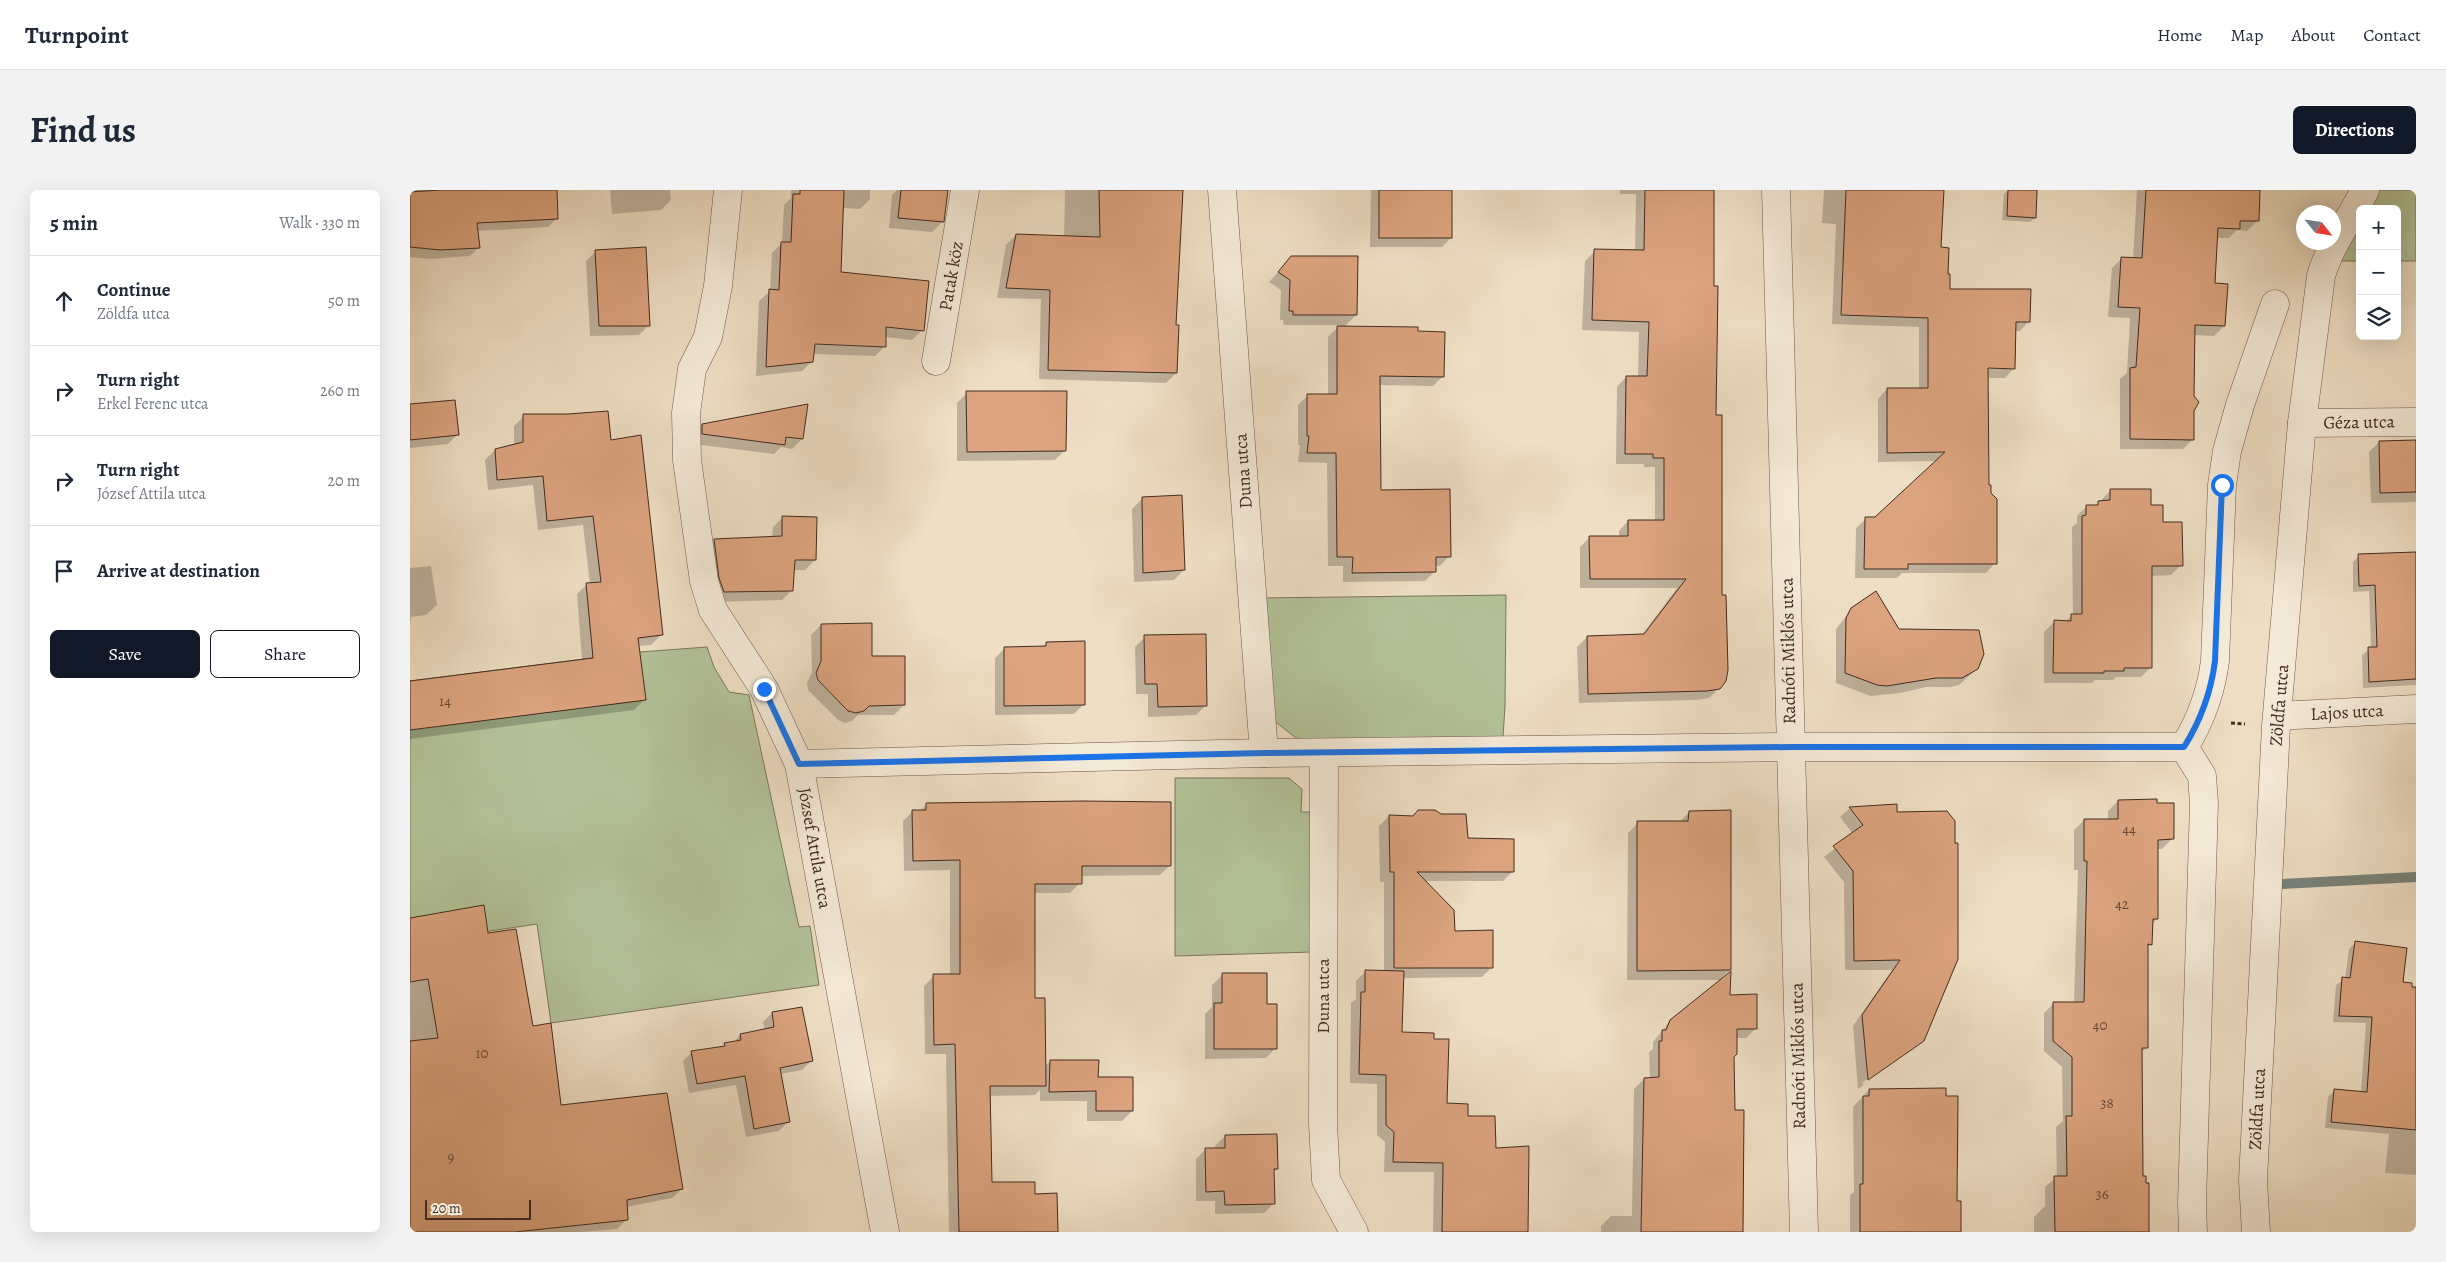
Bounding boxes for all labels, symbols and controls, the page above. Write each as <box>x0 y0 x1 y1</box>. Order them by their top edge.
text: Turnpoint <box>25 19 129 51</box>
text: Home <box>2157 23 2202 47</box>
text: Map <box>2230 23 2263 47</box>
text: About <box>2291 23 2335 47</box>
text: Contact <box>2363 23 2421 47</box>
text: Find us <box>30 106 136 154</box>
button: Directions <box>2293 106 2416 154</box>
north arrow <box>2296 205 2341 250</box>
map controls <box>2356 205 2401 340</box>
button: + <box>2356 205 2401 250</box>
text: 5 min <box>50 209 98 237</box>
text: Walk · 330 m <box>279 212 360 234</box>
street label: Patak köz <box>933 239 969 313</box>
button: − <box>2356 250 2401 295</box>
text: Continue <box>97 277 171 303</box>
icon: ahead <box>50 287 78 315</box>
text: 50 m <box>328 290 360 312</box>
button: layers <box>2356 295 2401 340</box>
text: Zöldfa utca <box>97 303 170 325</box>
text: Turn right <box>97 367 179 393</box>
icon: right <box>50 377 78 405</box>
text: 260 m <box>320 380 360 402</box>
text: Erkel Ferenc utca <box>97 393 209 415</box>
street label: Géza utca <box>2323 409 2396 435</box>
street label: Duna utca <box>1228 432 1258 510</box>
text: Turn right <box>97 457 179 483</box>
icon: right <box>50 467 78 495</box>
text: 20 m <box>327 470 360 492</box>
route start <box>2211 474 2234 497</box>
text: József Attila utca <box>97 483 206 505</box>
icon: arrive <box>50 557 78 585</box>
text: Arrive at destination <box>97 558 260 584</box>
street label: Radnóti Miklós utca <box>1775 577 1801 725</box>
button: Save <box>50 630 200 678</box>
button: Share <box>210 630 360 678</box>
street label: Zöldfa utca <box>2263 662 2295 747</box>
route end <box>753 678 776 701</box>
house number: 14 <box>439 691 451 711</box>
street label: Lajos utca <box>2310 698 2385 726</box>
street label: József Attila utca <box>793 786 838 911</box>
house number: 44 <box>2122 819 2136 839</box>
house number: 42 <box>2115 894 2129 914</box>
street label: Duna utca <box>1311 958 1335 1034</box>
street label: Radnóti Miklós utca <box>1785 982 1811 1130</box>
house number: 40 <box>2093 1015 2107 1035</box>
house number: 10 <box>475 1043 489 1063</box>
street label: Zöldfa utca <box>2243 1067 2271 1151</box>
house number: 38 <box>2100 1093 2114 1113</box>
house number: 9 <box>448 1147 455 1167</box>
house number: 36 <box>2095 1184 2109 1204</box>
scale bar <box>425 1197 531 1220</box>
text: 20 m <box>432 1199 461 1218</box>

